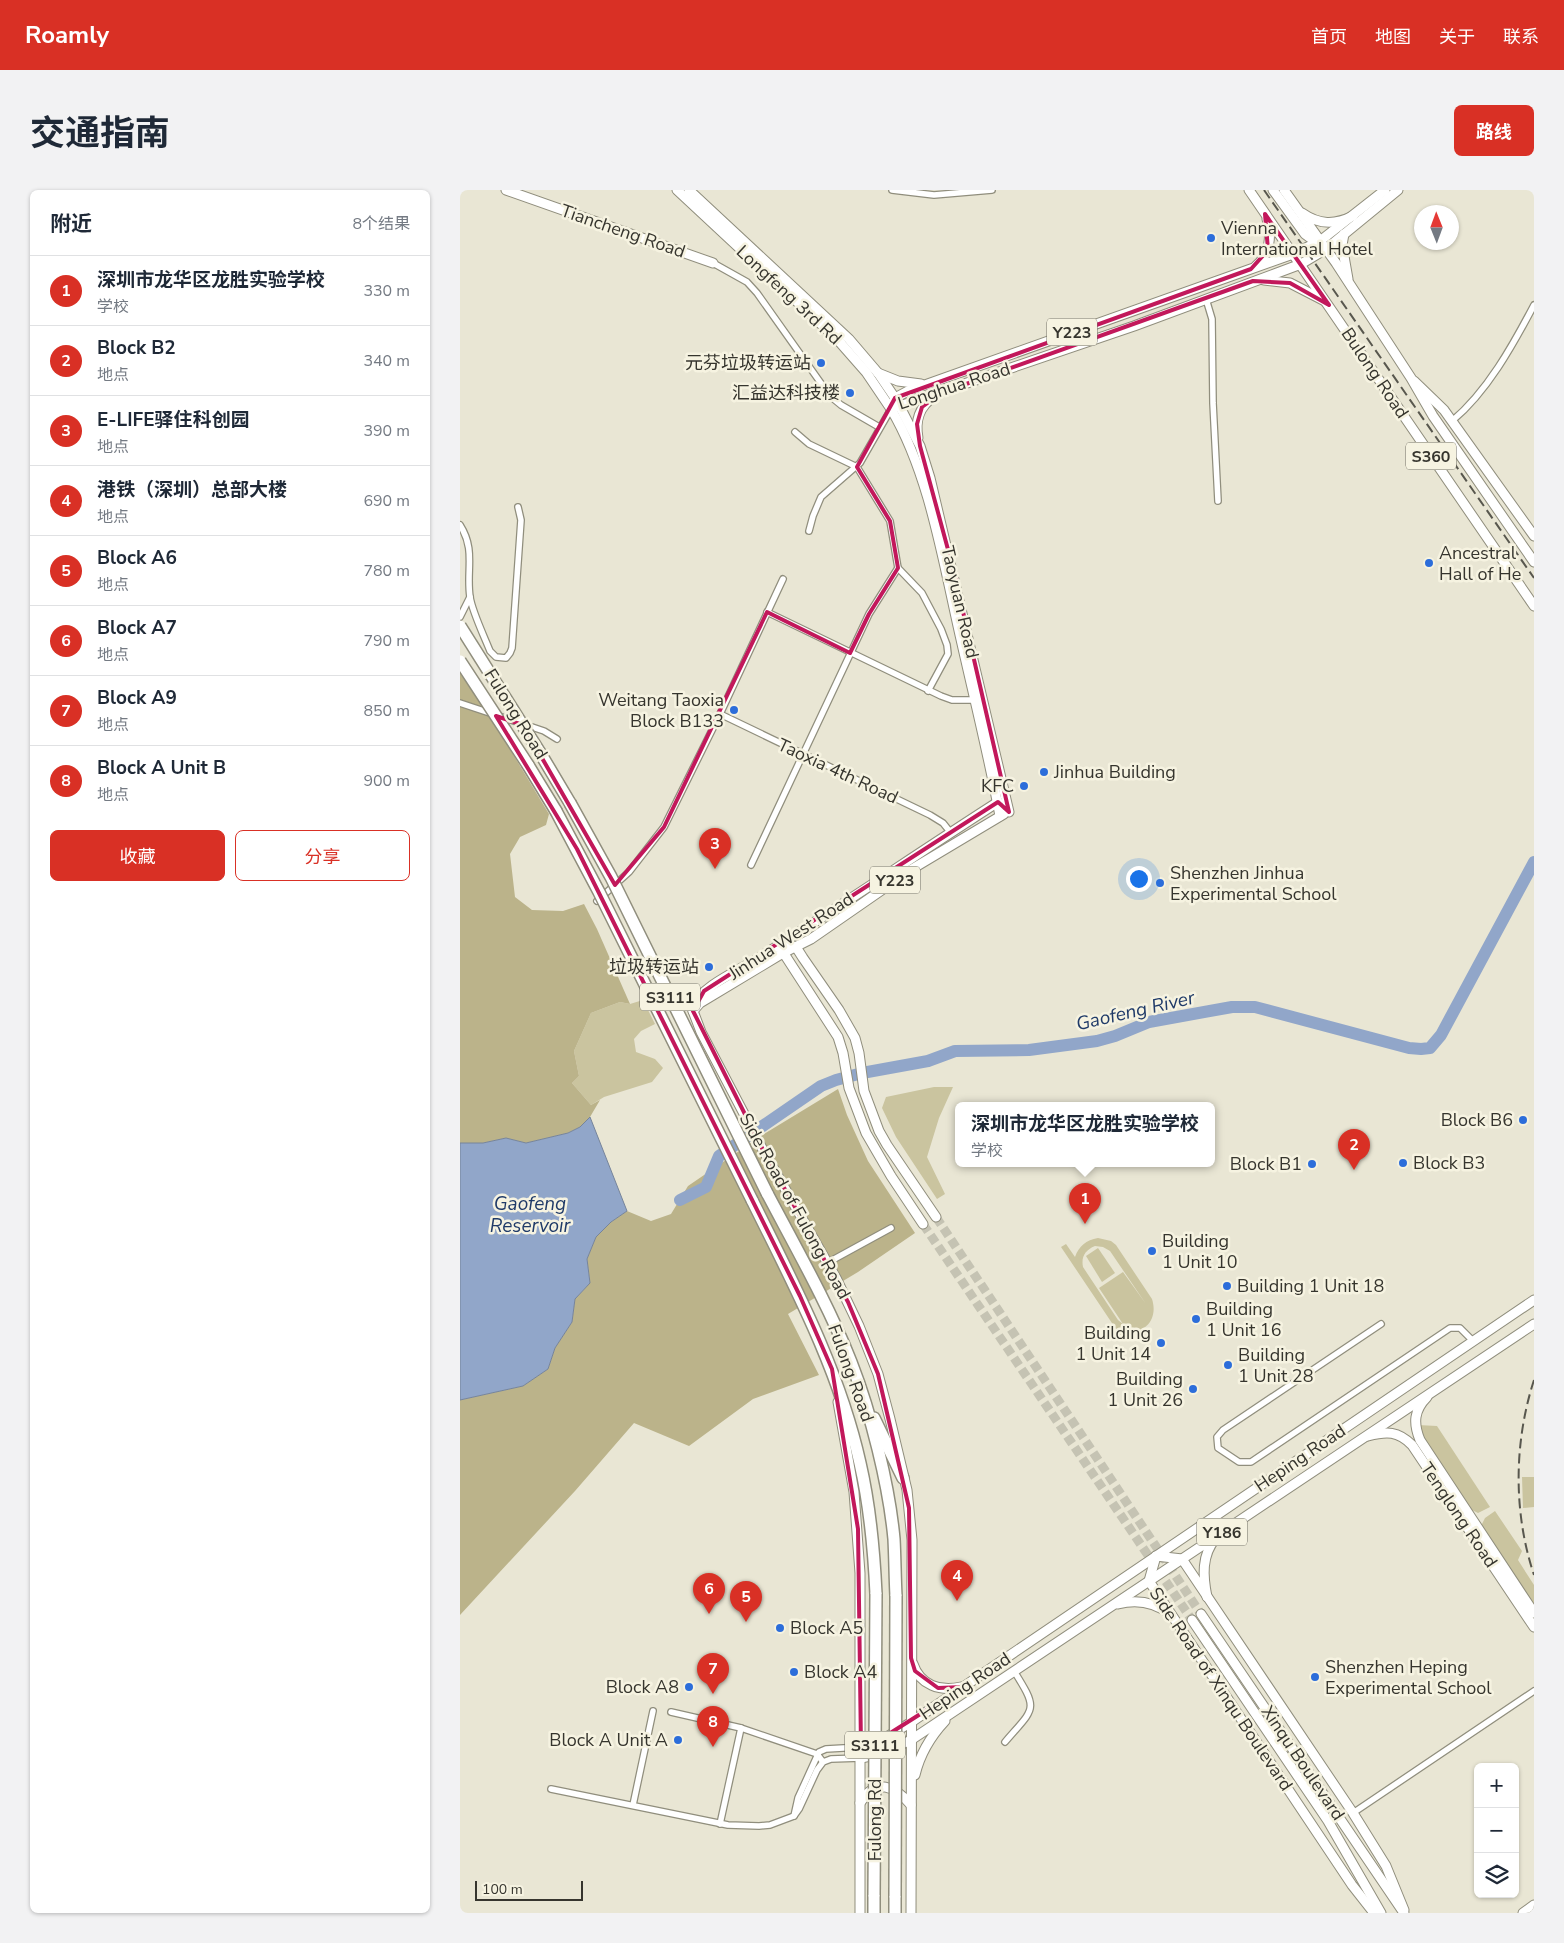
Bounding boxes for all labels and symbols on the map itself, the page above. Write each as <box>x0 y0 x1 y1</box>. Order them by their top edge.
street label: Tiancheng Road <box>558 198 688 264</box>
north arrow <box>1414 205 1459 250</box>
place label: Vienna International Hotel <box>1220 216 1373 261</box>
marker: Vienna International Hotel <box>1205 232 1217 244</box>
street label: Longfeng 3rd Rd <box>731 240 847 350</box>
road number: Y223 <box>1047 318 1097 346</box>
street label: Bulong Road <box>1336 323 1414 423</box>
place label: 元芬垃圾转运站 <box>685 351 811 375</box>
marker: 元芬垃圾转运站 <box>815 357 827 369</box>
street label: Longhua Road <box>895 357 1013 415</box>
place label: 汇益达科技楼 <box>732 381 840 405</box>
marker: 汇益达科技楼 <box>844 387 856 399</box>
road number: S360 <box>1406 442 1456 470</box>
place label: Ancestral Hall of He <box>1439 541 1521 586</box>
street label: Taoyuan Road <box>935 544 985 660</box>
marker: Ancestral Hall of He <box>1423 557 1435 569</box>
street label: Fulong Road <box>479 664 553 764</box>
place label: Weitang Taoxia Block B133 <box>598 688 724 733</box>
marker: Weitang Taoxia Block B133 <box>728 704 740 716</box>
street label: Taoxia 4th Road <box>774 733 902 809</box>
place label: Jinhua Building <box>1053 760 1176 784</box>
marker: Jinhua Building <box>1038 766 1050 778</box>
place label: KFC <box>981 774 1014 798</box>
marker: KFC <box>1018 780 1030 792</box>
pin: 3 <box>699 828 731 869</box>
place label: Shenzhen Jinhua Experimental School <box>1170 861 1337 906</box>
road number: Y223 <box>870 866 920 894</box>
your location <box>1126 866 1152 892</box>
marker: Shenzhen Jinhua Experimental School <box>1154 877 1166 889</box>
street label: Jinhua West Road <box>723 887 858 986</box>
place label: 垃圾转运站 <box>609 955 699 979</box>
marker: 垃圾转运站 <box>703 961 715 973</box>
road number: S3111 <box>640 984 700 1010</box>
water label: Gaofeng River <box>1073 984 1198 1037</box>
place label: Block B6 <box>1441 1108 1513 1132</box>
street label: Side Road of Fulong Road <box>734 1109 856 1303</box>
marker: Block B6 <box>1517 1114 1529 1126</box>
pin: 2 <box>1338 1129 1370 1170</box>
place label: Block B3 <box>1413 1151 1485 1175</box>
place label: Block B1 <box>1230 1152 1302 1176</box>
marker: Block B3 <box>1397 1157 1409 1169</box>
marker: Block B1 <box>1306 1158 1318 1170</box>
pin: 1 <box>1069 1183 1101 1224</box>
water label: Gaofeng Reservoir <box>490 1191 572 1239</box>
place label: Building 1 Unit 10 <box>1162 1229 1237 1274</box>
marker: Building 1 Unit 10 <box>1146 1245 1158 1257</box>
place label: Building 1 Unit 18 <box>1237 1274 1384 1298</box>
marker: Building 1 Unit 18 <box>1221 1280 1233 1292</box>
place label: Building 1 Unit 16 <box>1206 1297 1281 1342</box>
marker: Building 1 Unit 16 <box>1190 1313 1202 1325</box>
street label: Fulong Road <box>822 1321 880 1425</box>
place label: Building 1 Unit 14 <box>1076 1321 1151 1366</box>
marker: Building 1 Unit 14 <box>1155 1337 1167 1349</box>
place label: Building 1 Unit 28 <box>1238 1343 1313 1388</box>
marker: Building 1 Unit 28 <box>1222 1359 1234 1371</box>
place label: Building 1 Unit 26 <box>1108 1367 1183 1412</box>
marker: Building 1 Unit 26 <box>1187 1383 1199 1395</box>
street label: Heping Road <box>1250 1419 1350 1497</box>
street label: Tenglong Road <box>1415 1458 1503 1572</box>
road number: Y186 <box>1197 1518 1247 1545</box>
pin: 4 <box>941 1560 973 1601</box>
pin: 6 <box>693 1573 725 1614</box>
pin: 5 <box>730 1581 762 1622</box>
street label: Side Road of Xinqu Boulevard <box>1144 1583 1298 1795</box>
place label: Block A5 <box>790 1616 863 1640</box>
marker: Block A5 <box>774 1622 786 1634</box>
street label: Heping Road <box>915 1647 1015 1725</box>
pin: 7 <box>697 1653 729 1694</box>
place label: Shenzhen Heping Experimental School <box>1325 1655 1492 1700</box>
place label: Block A4 <box>804 1660 877 1684</box>
marker: Block A4 <box>788 1666 800 1678</box>
marker: Shenzhen Heping Experimental School <box>1309 1671 1321 1683</box>
place label: Block A8 <box>606 1675 679 1699</box>
marker: Block A8 <box>683 1681 695 1693</box>
street label: Xinqu Boulevard <box>1256 1701 1350 1825</box>
pin: 8 <box>697 1706 729 1747</box>
place label: Block A Unit A <box>549 1728 668 1752</box>
road number: S3111 <box>845 1732 905 1758</box>
marker: Block A Unit A <box>672 1734 684 1746</box>
street label: Fulong Rd <box>863 1779 887 1861</box>
scale bar <box>475 1878 582 1901</box>

